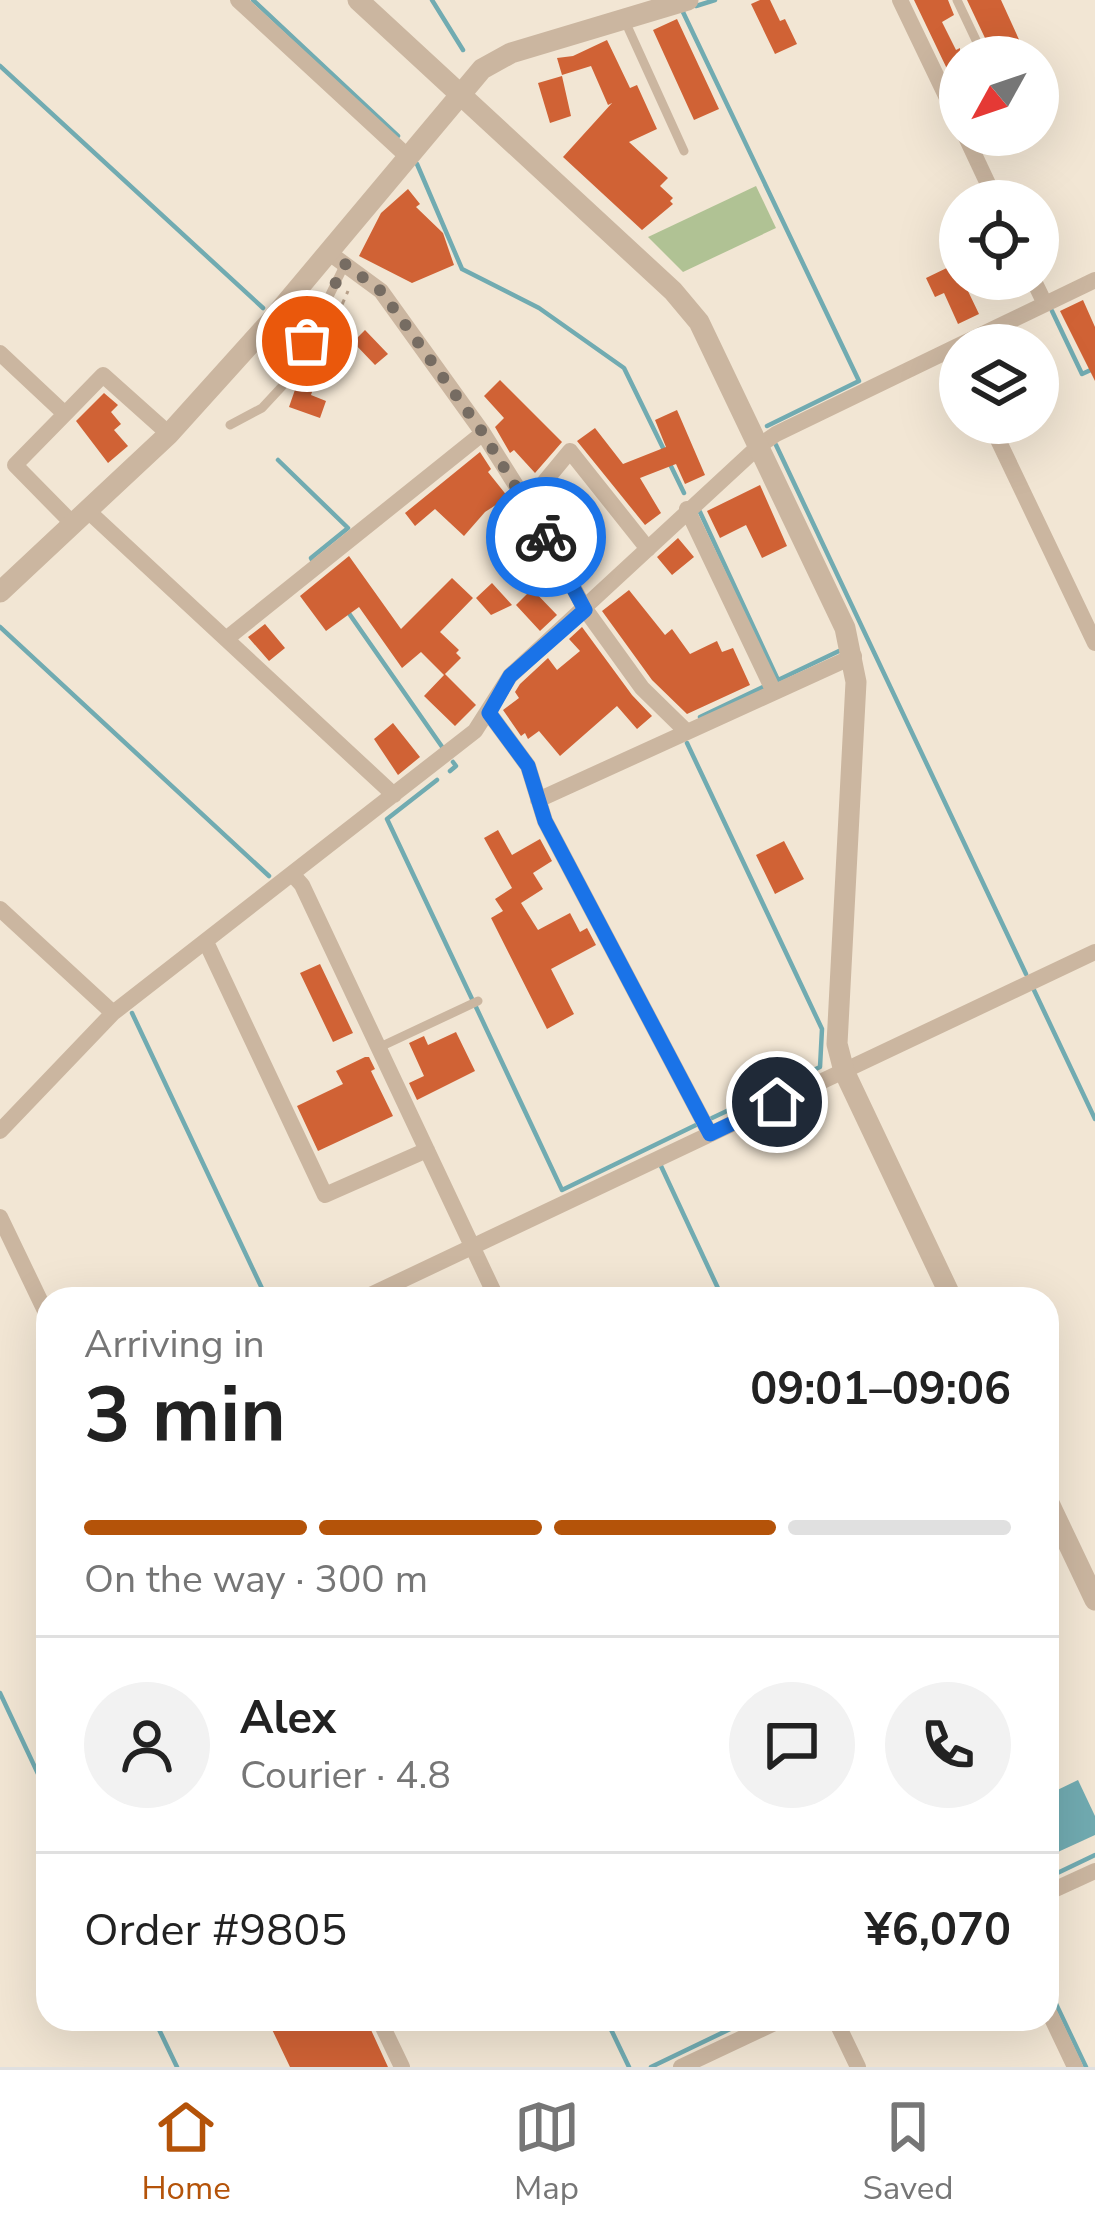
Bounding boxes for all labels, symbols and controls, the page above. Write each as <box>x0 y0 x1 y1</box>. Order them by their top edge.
north arrow <box>939 36 1059 156</box>
map controls <box>939 36 1059 444</box>
button: locate <box>939 180 1059 300</box>
pin <box>256 290 358 392</box>
icon: bag <box>274 308 340 374</box>
button: layers <box>939 324 1059 444</box>
courier <box>486 477 606 597</box>
icon: bike <box>513 504 579 570</box>
pin <box>726 1051 828 1153</box>
icon: home <box>744 1069 810 1135</box>
text: Arriving in <box>84 1318 265 1371</box>
text: 09:01–09:06 <box>750 1359 1011 1420</box>
text: 3 min <box>84 1362 286 1469</box>
text: On the way · 300 m <box>84 1553 428 1606</box>
button: person <box>84 1682 210 1808</box>
button: chat <box>729 1682 855 1808</box>
button: phone <box>885 1682 1011 1808</box>
text: Alex <box>240 1688 336 1749</box>
text: Courier · 4.8 <box>240 1749 451 1802</box>
text: Order #9805 <box>84 1900 347 1961</box>
text: ¥6,070 <box>865 1900 1011 1961</box>
tab: Home <box>141 2094 231 2211</box>
tab: Map <box>514 2094 580 2211</box>
tab: Saved <box>862 2094 954 2211</box>

